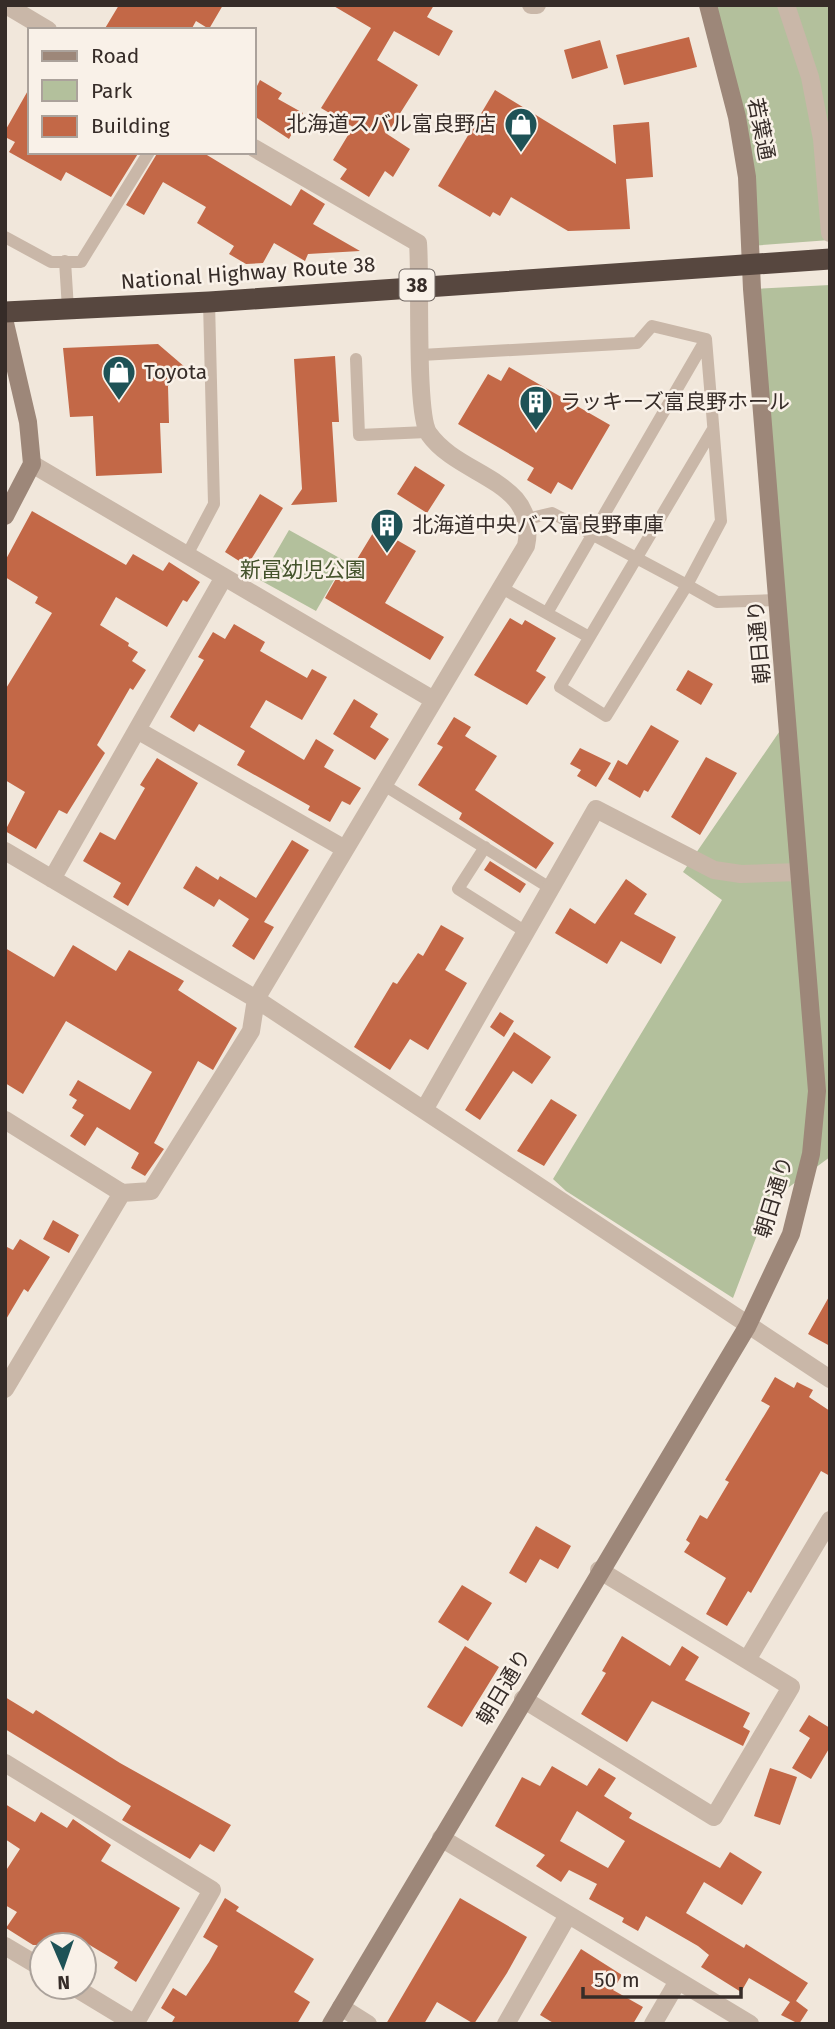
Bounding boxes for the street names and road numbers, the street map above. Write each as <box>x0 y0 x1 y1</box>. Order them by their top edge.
street label: 若葉通 <box>742 96 780 162</box>
street label: National Highway Route 38 <box>120 251 376 295</box>
road number: 38 <box>400 270 434 300</box>
street label: 朝日通り <box>742 599 776 685</box>
street label: 朝日通り <box>749 1153 799 1241</box>
street label: 朝日通り <box>471 1644 537 1730</box>

